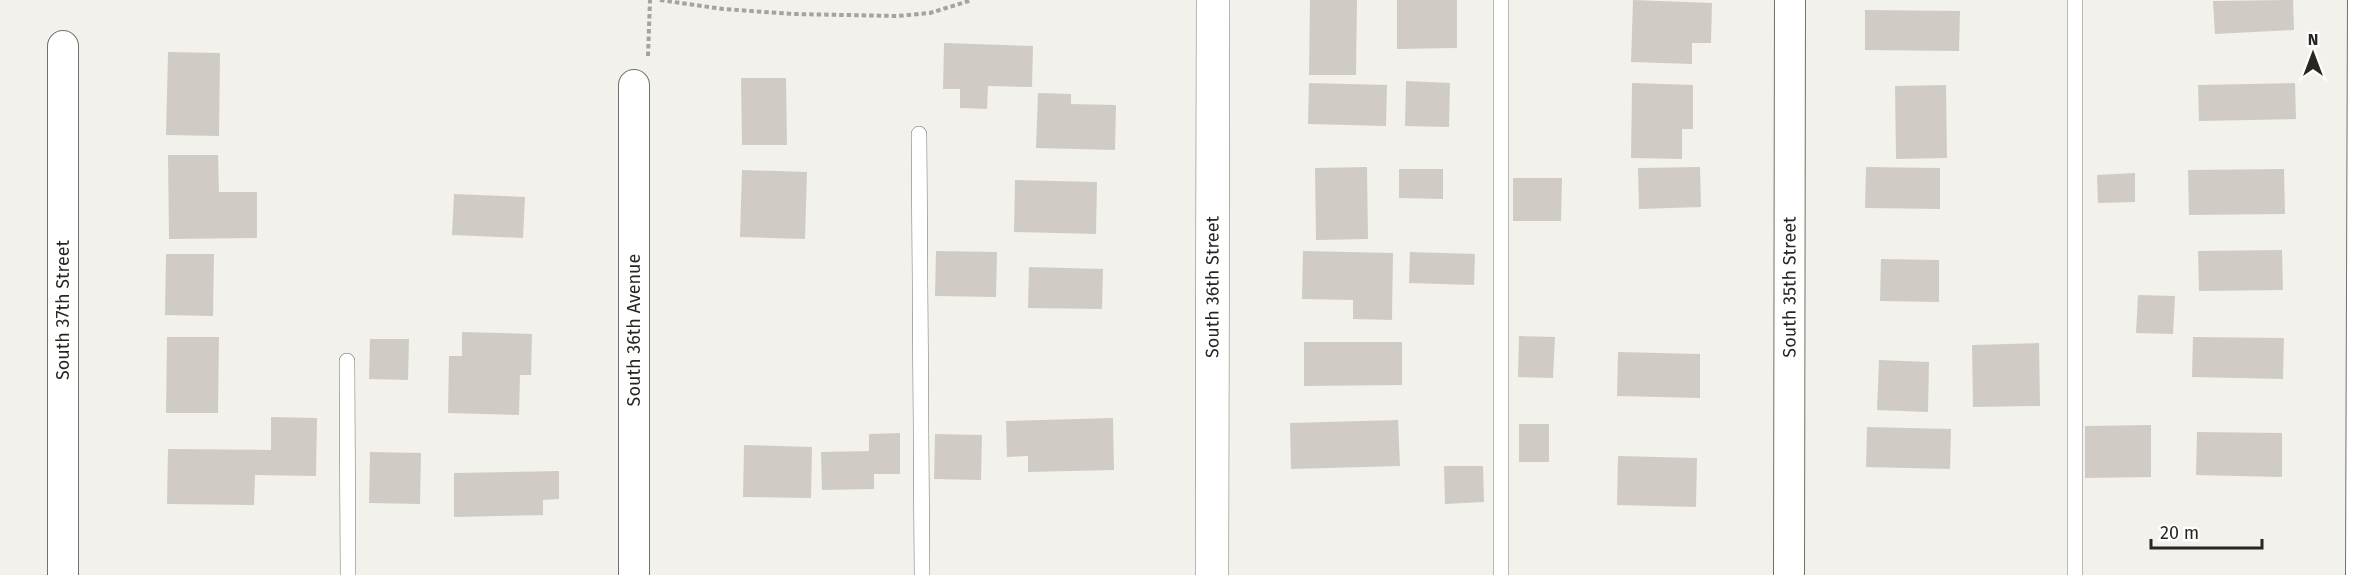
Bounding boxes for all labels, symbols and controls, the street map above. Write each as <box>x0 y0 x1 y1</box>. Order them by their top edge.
north arrow <box>2283 24 2343 84</box>
text: N <box>2308 30 2318 49</box>
street label: South 36th Street <box>1201 216 1224 358</box>
street label: South 35th Street <box>1778 216 1801 358</box>
street label: South 37th Street <box>52 239 74 380</box>
street label: South 36th Avenue <box>623 254 645 406</box>
scale bar <box>2151 512 2262 550</box>
text: 20 m <box>2160 522 2199 544</box>

